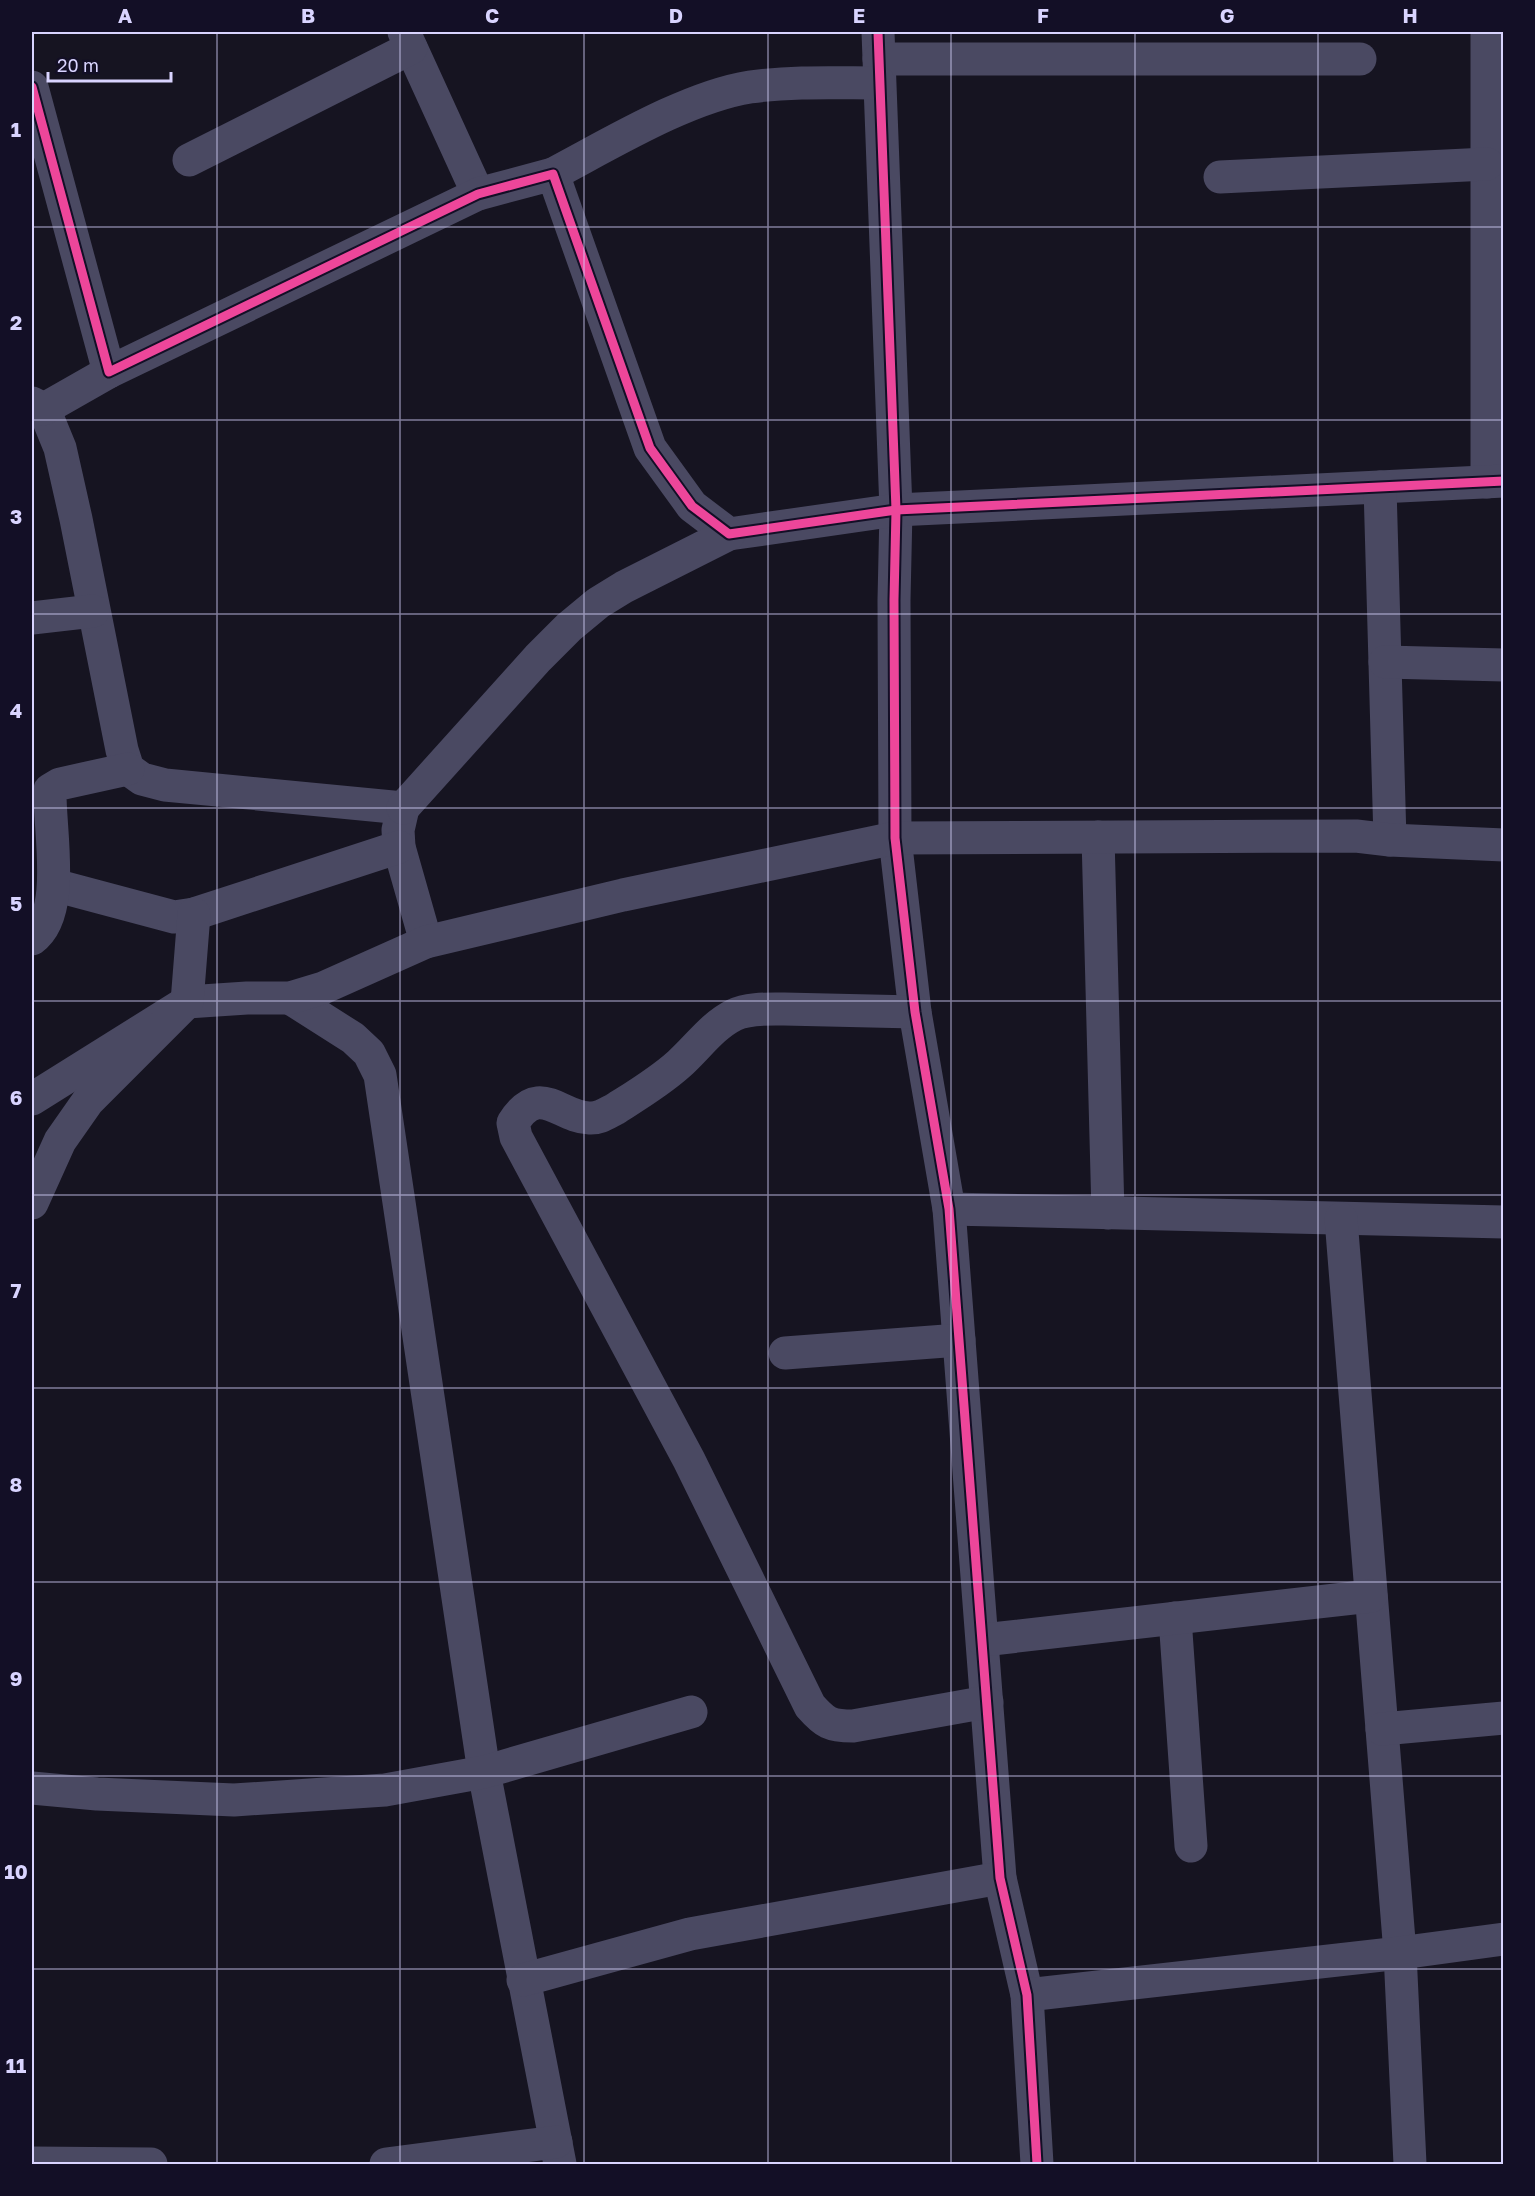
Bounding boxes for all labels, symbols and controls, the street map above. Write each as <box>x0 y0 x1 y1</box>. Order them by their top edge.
text: A <box>118 3 132 27</box>
text: B <box>301 3 315 27</box>
text: C <box>485 3 499 27</box>
text: D <box>669 3 683 27</box>
text: E <box>853 3 865 27</box>
text: F <box>1037 3 1049 27</box>
text: G <box>1220 3 1234 27</box>
text: H <box>1402 3 1418 27</box>
scale bar <box>48 45 171 83</box>
text: 20 m <box>57 54 99 76</box>
text: 1 <box>11 117 21 141</box>
text: 2 <box>10 310 22 334</box>
text: 3 <box>10 504 22 528</box>
text: 4 <box>10 698 22 722</box>
text: 5 <box>10 891 22 915</box>
text: 6 <box>10 1085 22 1109</box>
text: 7 <box>11 1278 22 1302</box>
text: 8 <box>10 1472 22 1496</box>
text: 9 <box>10 1666 22 1690</box>
text: 10 <box>4 1859 28 1883</box>
text: 11 <box>6 2053 26 2077</box>

